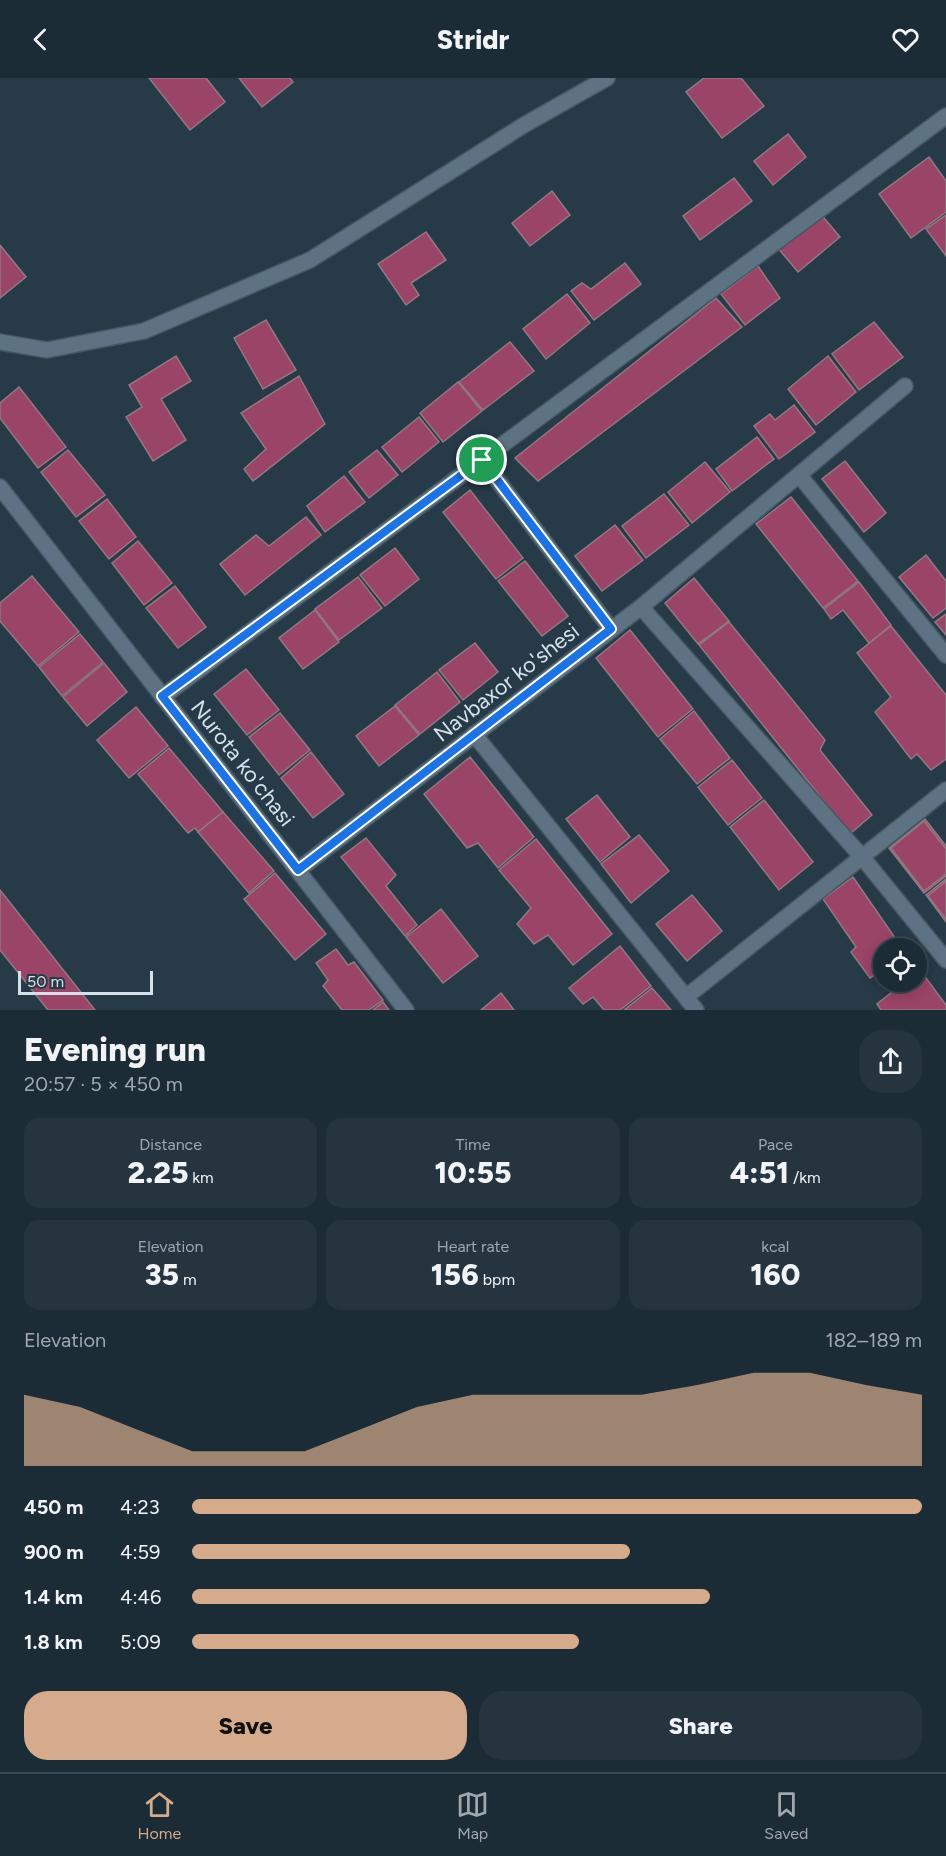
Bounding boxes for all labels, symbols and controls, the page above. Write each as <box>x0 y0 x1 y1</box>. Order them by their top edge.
icon: back <box>24 23 57 56</box>
text: Stridr <box>437 23 509 56</box>
icon: heart <box>889 23 922 56</box>
pin <box>456 434 507 485</box>
icon: arrive <box>465 443 498 476</box>
street label: Navbaxor ko'shesi <box>428 617 584 748</box>
street label: Nurota ko'chasi <box>185 695 300 832</box>
map controls <box>873 938 927 992</box>
button: locate <box>873 938 927 992</box>
scale bar <box>18 968 153 995</box>
text: 50 m <box>27 972 64 991</box>
text: Evening run <box>24 1030 206 1069</box>
button: share <box>859 1030 922 1093</box>
text: 20:57 · 5 × 450 m <box>24 1072 183 1096</box>
text: Distance <box>139 1135 202 1154</box>
text: Time <box>456 1135 490 1154</box>
text: Pace <box>758 1135 793 1154</box>
text: 2.25 <box>128 1154 188 1191</box>
text: 10:55 <box>434 1154 512 1191</box>
text: 4:51 <box>730 1154 789 1191</box>
text: km <box>188 1168 214 1187</box>
text: /km <box>789 1168 821 1187</box>
text: Elevation <box>138 1237 204 1256</box>
text: Heart rate <box>437 1237 509 1256</box>
text: kcal <box>761 1237 789 1256</box>
text: 35 <box>145 1256 179 1293</box>
text: 156 <box>431 1256 479 1293</box>
text: 160 <box>750 1256 800 1293</box>
text: m <box>179 1270 197 1289</box>
text: bpm <box>479 1270 515 1289</box>
text: Elevation <box>24 1328 106 1352</box>
text: 182–189 m <box>825 1328 922 1352</box>
text: 450 m <box>24 1495 83 1519</box>
text: 4:23 <box>120 1495 160 1519</box>
text: 900 m <box>24 1540 84 1564</box>
text: 4:59 <box>120 1540 160 1564</box>
text: 1.4 km <box>24 1585 83 1609</box>
text: 4:46 <box>120 1585 161 1609</box>
text: 1.8 km <box>24 1630 83 1654</box>
text: 5:09 <box>120 1630 161 1654</box>
button: Save <box>24 1691 467 1760</box>
button: Share <box>479 1691 922 1760</box>
tab: Home <box>138 1788 181 1843</box>
tab: Map <box>456 1788 489 1843</box>
tab: Saved <box>764 1788 808 1843</box>

